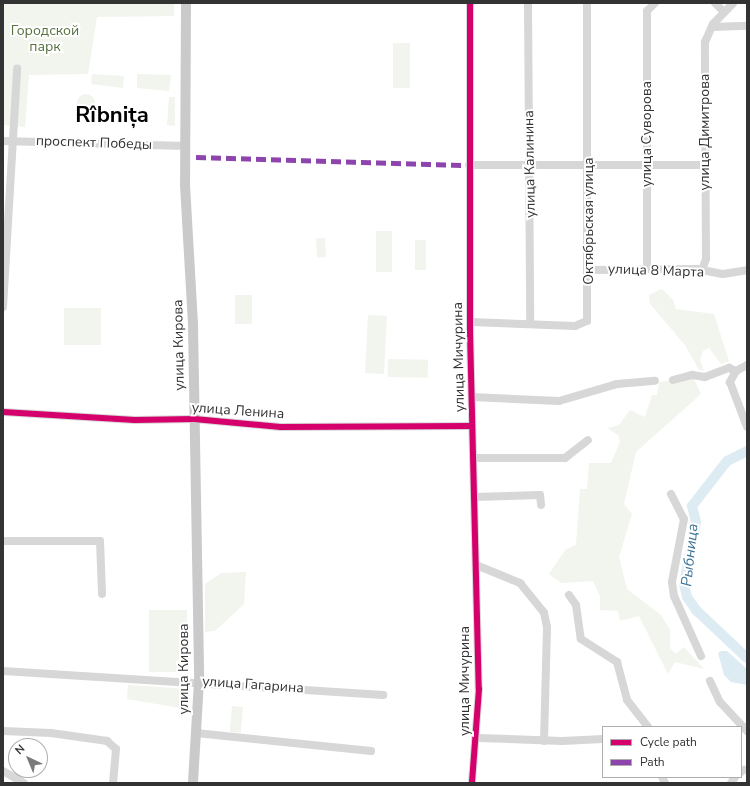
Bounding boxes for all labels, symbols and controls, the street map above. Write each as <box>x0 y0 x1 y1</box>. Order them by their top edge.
park label: Городской парк <box>11 23 79 56</box>
street label: улица Димитрова <box>697 74 713 190</box>
street label: улица Суворова <box>639 81 655 187</box>
district label: Rîbnița <box>75 103 149 129</box>
street label: улица Калинина <box>521 110 539 218</box>
street label: проспект Победы <box>35 133 153 153</box>
street label: Октябрьская улица <box>581 157 597 285</box>
street label: улица 8 Марта <box>608 261 704 281</box>
street label: улица Кирова <box>170 299 188 391</box>
street label: улица Мичурина <box>450 302 468 412</box>
street label: улица Ленина <box>191 399 285 423</box>
water label: Рыбница <box>678 523 702 587</box>
street label: улица Кирова <box>176 623 192 715</box>
street label: улица Мичурина <box>457 626 473 736</box>
street label: улица Гагарина <box>202 673 304 697</box>
legend <box>602 726 742 778</box>
text: Cycle path <box>640 734 697 750</box>
north arrow <box>8 738 48 778</box>
text: N <box>12 741 28 758</box>
text: Path <box>640 754 665 770</box>

